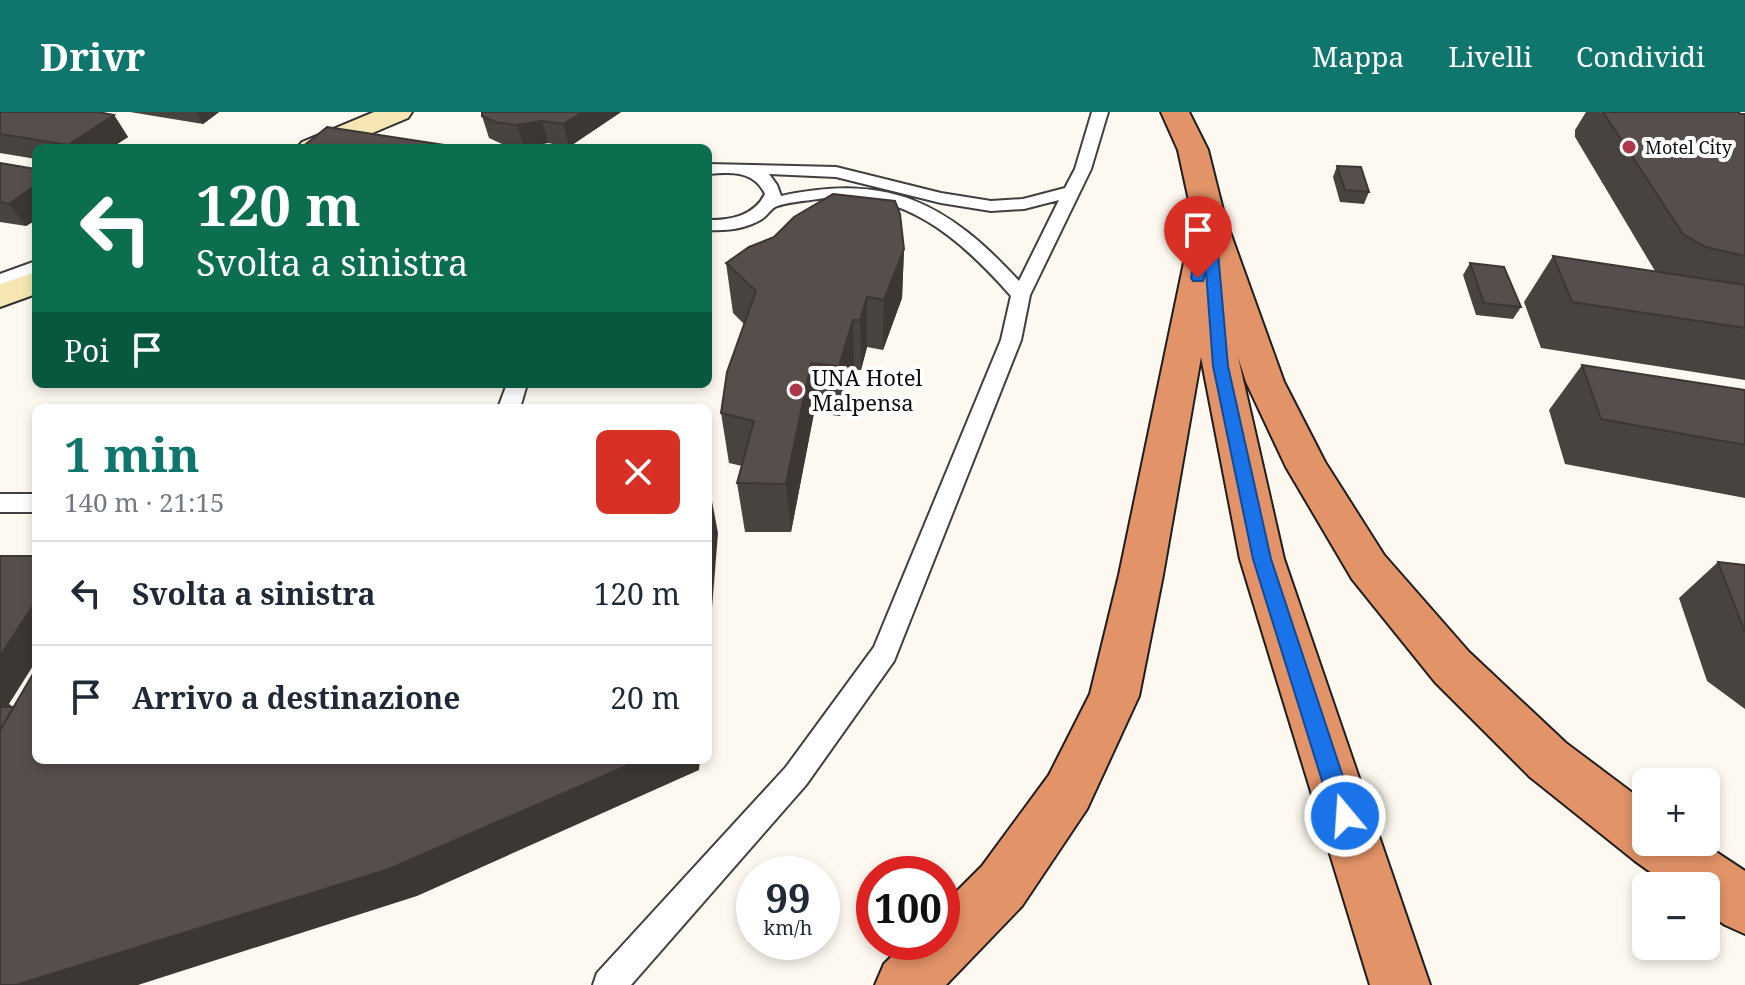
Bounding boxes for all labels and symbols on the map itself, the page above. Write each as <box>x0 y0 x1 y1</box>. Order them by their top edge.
place label: Motel City <box>1645 135 1733 159</box>
marker: Motel City <box>1620 138 1638 156</box>
pin <box>1164 196 1232 278</box>
place label: UNA Hotel Malpensa <box>812 362 922 417</box>
marker: UNA Hotel Malpensa <box>787 381 805 399</box>
position arrow <box>1303 774 1387 858</box>
speed limit sign: 100 <box>856 856 960 960</box>

